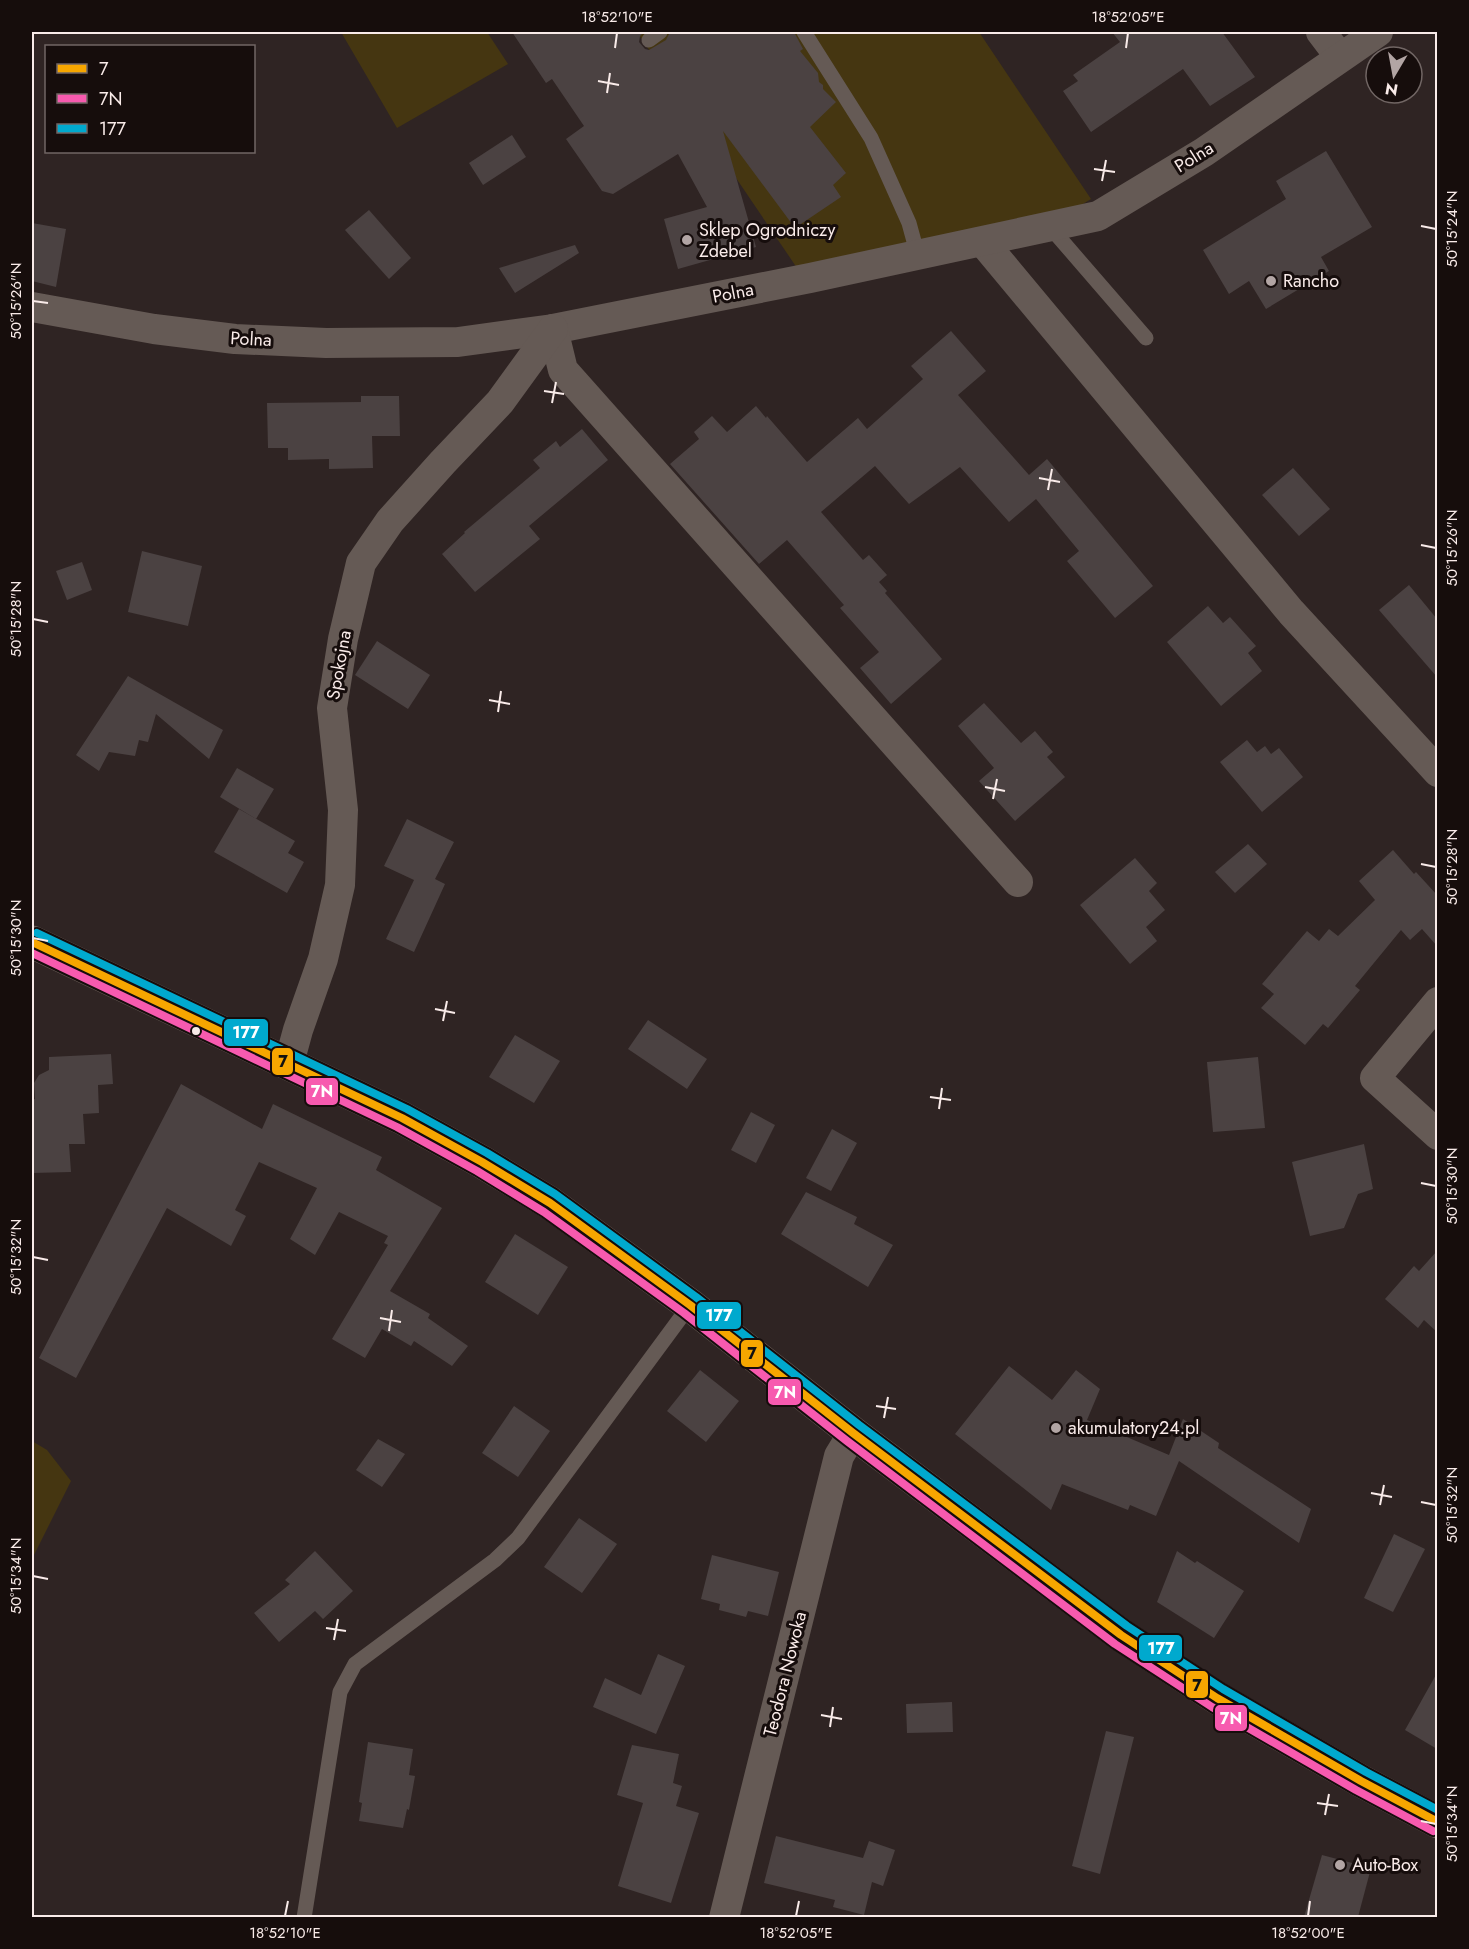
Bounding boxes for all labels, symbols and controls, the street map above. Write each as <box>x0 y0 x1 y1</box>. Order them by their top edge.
text: 18°52'10"E <box>581 6 653 28</box>
text: 18°52'05"E <box>1091 6 1165 28</box>
legend <box>45 45 255 153</box>
north arrow <box>1364 45 1424 105</box>
text: 7 <box>99 56 109 82</box>
text: N <box>1383 77 1400 102</box>
text: 7N <box>99 86 122 112</box>
text: 177 <box>99 116 127 142</box>
street label: Polna <box>1170 135 1218 179</box>
text: 50°15'24"N <box>1441 191 1463 268</box>
place label: Sklep Ogrodniczy Zdebel <box>699 217 836 264</box>
marker: Sklep Ogrodniczy Zdebel <box>680 233 694 247</box>
text: 50°15'26"N <box>5 263 27 339</box>
place label: Rancho <box>1283 268 1339 294</box>
marker: Rancho <box>1264 274 1278 288</box>
street label: Polna <box>710 276 756 310</box>
street label: Polna <box>230 325 272 353</box>
text: 50°15'26"N <box>1441 510 1463 586</box>
text: 50°15'28"N <box>5 581 27 657</box>
street label: Spokojna <box>320 628 358 702</box>
text: 50°15'28"N <box>1441 829 1463 905</box>
text: 50°15'30"N <box>5 900 27 976</box>
line badge: 177 <box>223 1018 269 1047</box>
text: 177 <box>232 1021 260 1044</box>
unlabelled marker <box>190 1025 202 1037</box>
line badge: 7 <box>271 1047 294 1076</box>
text: 7 <box>278 1050 288 1073</box>
line badge: 7N <box>305 1077 339 1106</box>
text: 7N <box>311 1080 333 1103</box>
text: 50°15'30"N <box>1441 1148 1463 1224</box>
text: 50°15'32"N <box>5 1219 27 1295</box>
line badge: 177 <box>696 1301 742 1330</box>
text: 177 <box>705 1304 733 1327</box>
line badge: 7 <box>740 1339 764 1368</box>
text: 7 <box>747 1342 757 1365</box>
line badge: 7N <box>767 1378 802 1406</box>
text: 7N <box>774 1381 796 1404</box>
place label: akumulatory24.pl <box>1068 1415 1199 1441</box>
marker: akumulatory24.pl <box>1049 1421 1063 1435</box>
text: 50°15'32"N <box>1441 1467 1463 1543</box>
text: 50°15'34"N <box>5 1538 27 1614</box>
street label: Teodora Nowoka <box>757 1609 813 1739</box>
line badge: 177 <box>1138 1634 1183 1662</box>
text: 177 <box>1147 1637 1175 1660</box>
line badge: 7 <box>1185 1670 1209 1699</box>
text: 7 <box>1192 1674 1202 1697</box>
line badge: 7N <box>1214 1704 1248 1732</box>
text: 7N <box>1220 1707 1242 1730</box>
text: 50°15'34"N <box>1441 1786 1463 1862</box>
place label: Auto-Box <box>1352 1852 1418 1878</box>
marker: Auto-Box <box>1333 1858 1347 1872</box>
text: 18°52'10"E <box>249 1922 321 1944</box>
text: 18°52'05"E <box>759 1922 833 1944</box>
text: 18°52'00"E <box>1271 1922 1345 1944</box>

